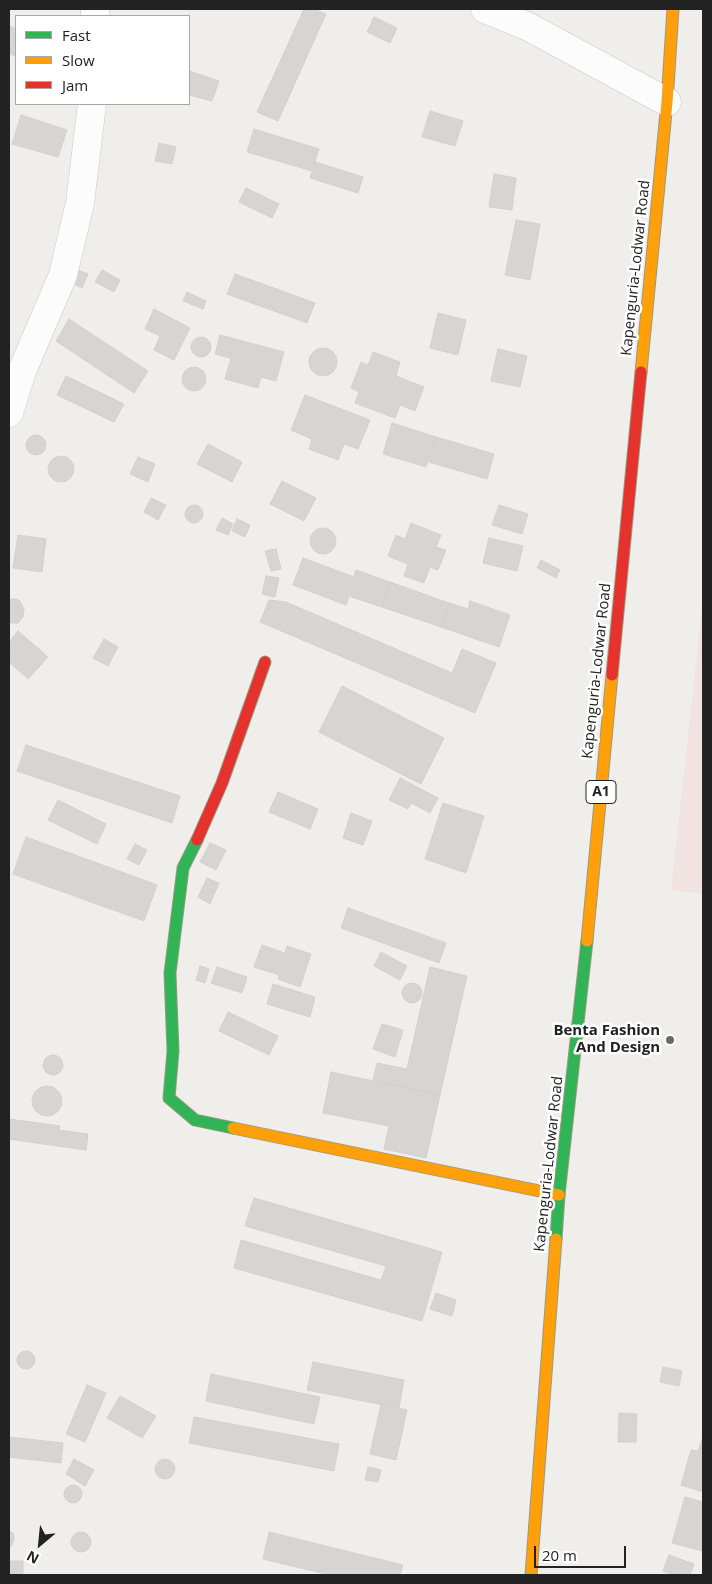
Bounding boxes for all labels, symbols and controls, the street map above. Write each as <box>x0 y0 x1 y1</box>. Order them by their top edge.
legend <box>15 15 190 105</box>
text: Fast <box>62 25 91 45</box>
text: Slow <box>62 50 95 70</box>
text: Jam <box>62 75 88 95</box>
street label: Kapenguria-Lodwar Road <box>618 179 654 357</box>
street label: Kapenguria-Lodwar Road <box>579 582 615 760</box>
road number: A1 <box>586 780 616 804</box>
place label: Benta Fashion And Design <box>553 1022 660 1057</box>
marker: Benta Fashion And Design <box>664 1034 676 1046</box>
street label: Kapenguria-Lodwar Road <box>531 1075 567 1253</box>
north arrow <box>15 1519 65 1569</box>
scale bar <box>537 1536 630 1568</box>
text: 20 m <box>542 1545 577 1565</box>
text: N <box>23 1547 42 1569</box>

